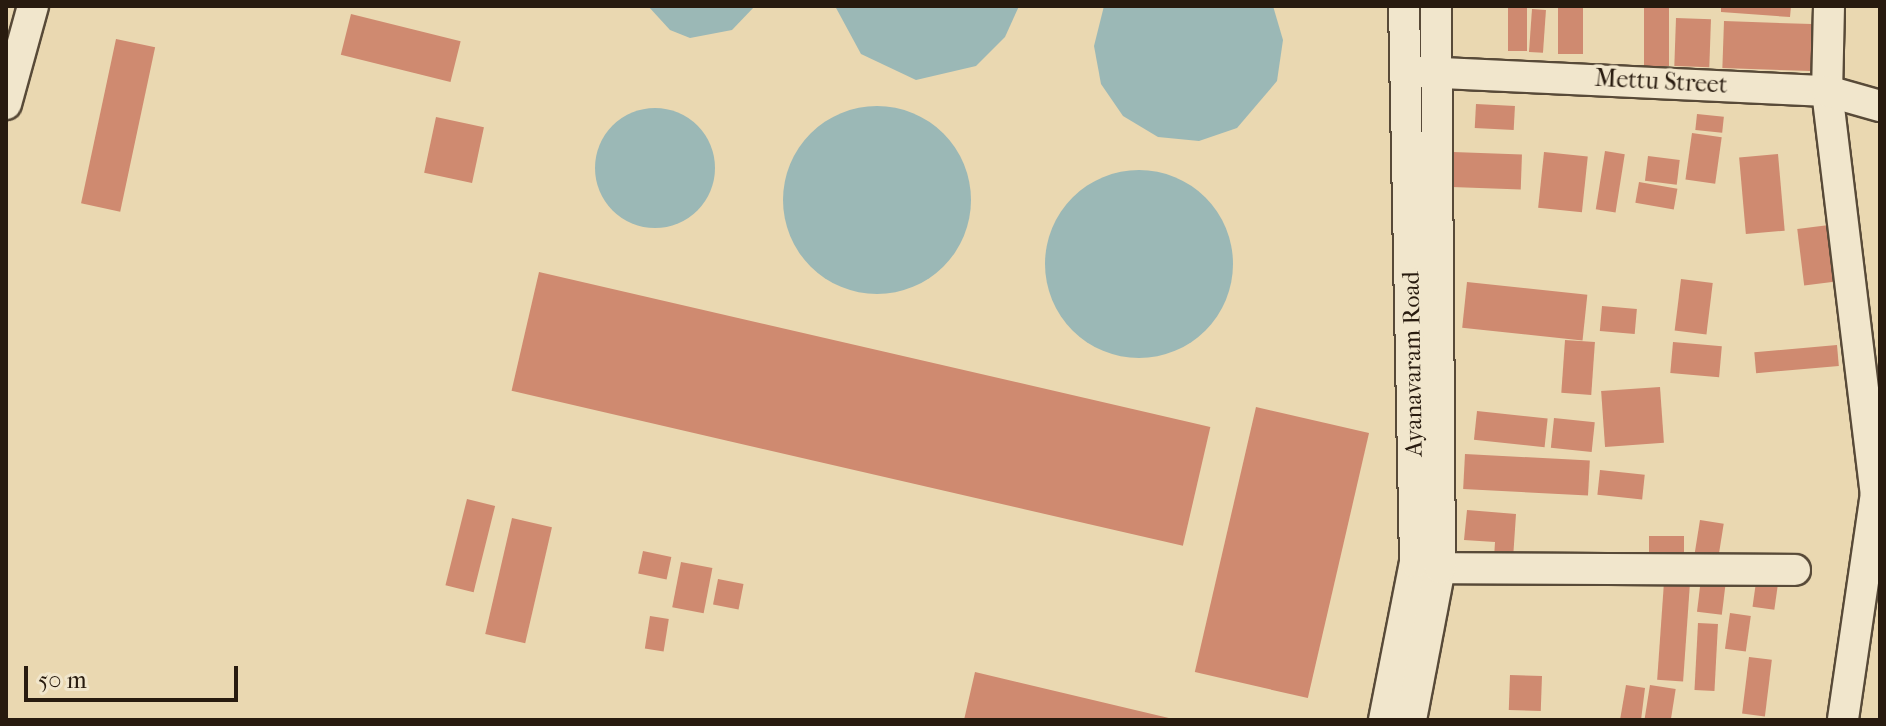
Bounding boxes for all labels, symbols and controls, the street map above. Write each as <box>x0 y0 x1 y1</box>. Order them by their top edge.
street label: Mettu Street <box>1594 64 1728 100</box>
street label: Ayanavaram Road <box>1397 271 1429 457</box>
scale bar <box>28 650 242 700</box>
text: 50 m <box>38 666 87 694</box>

